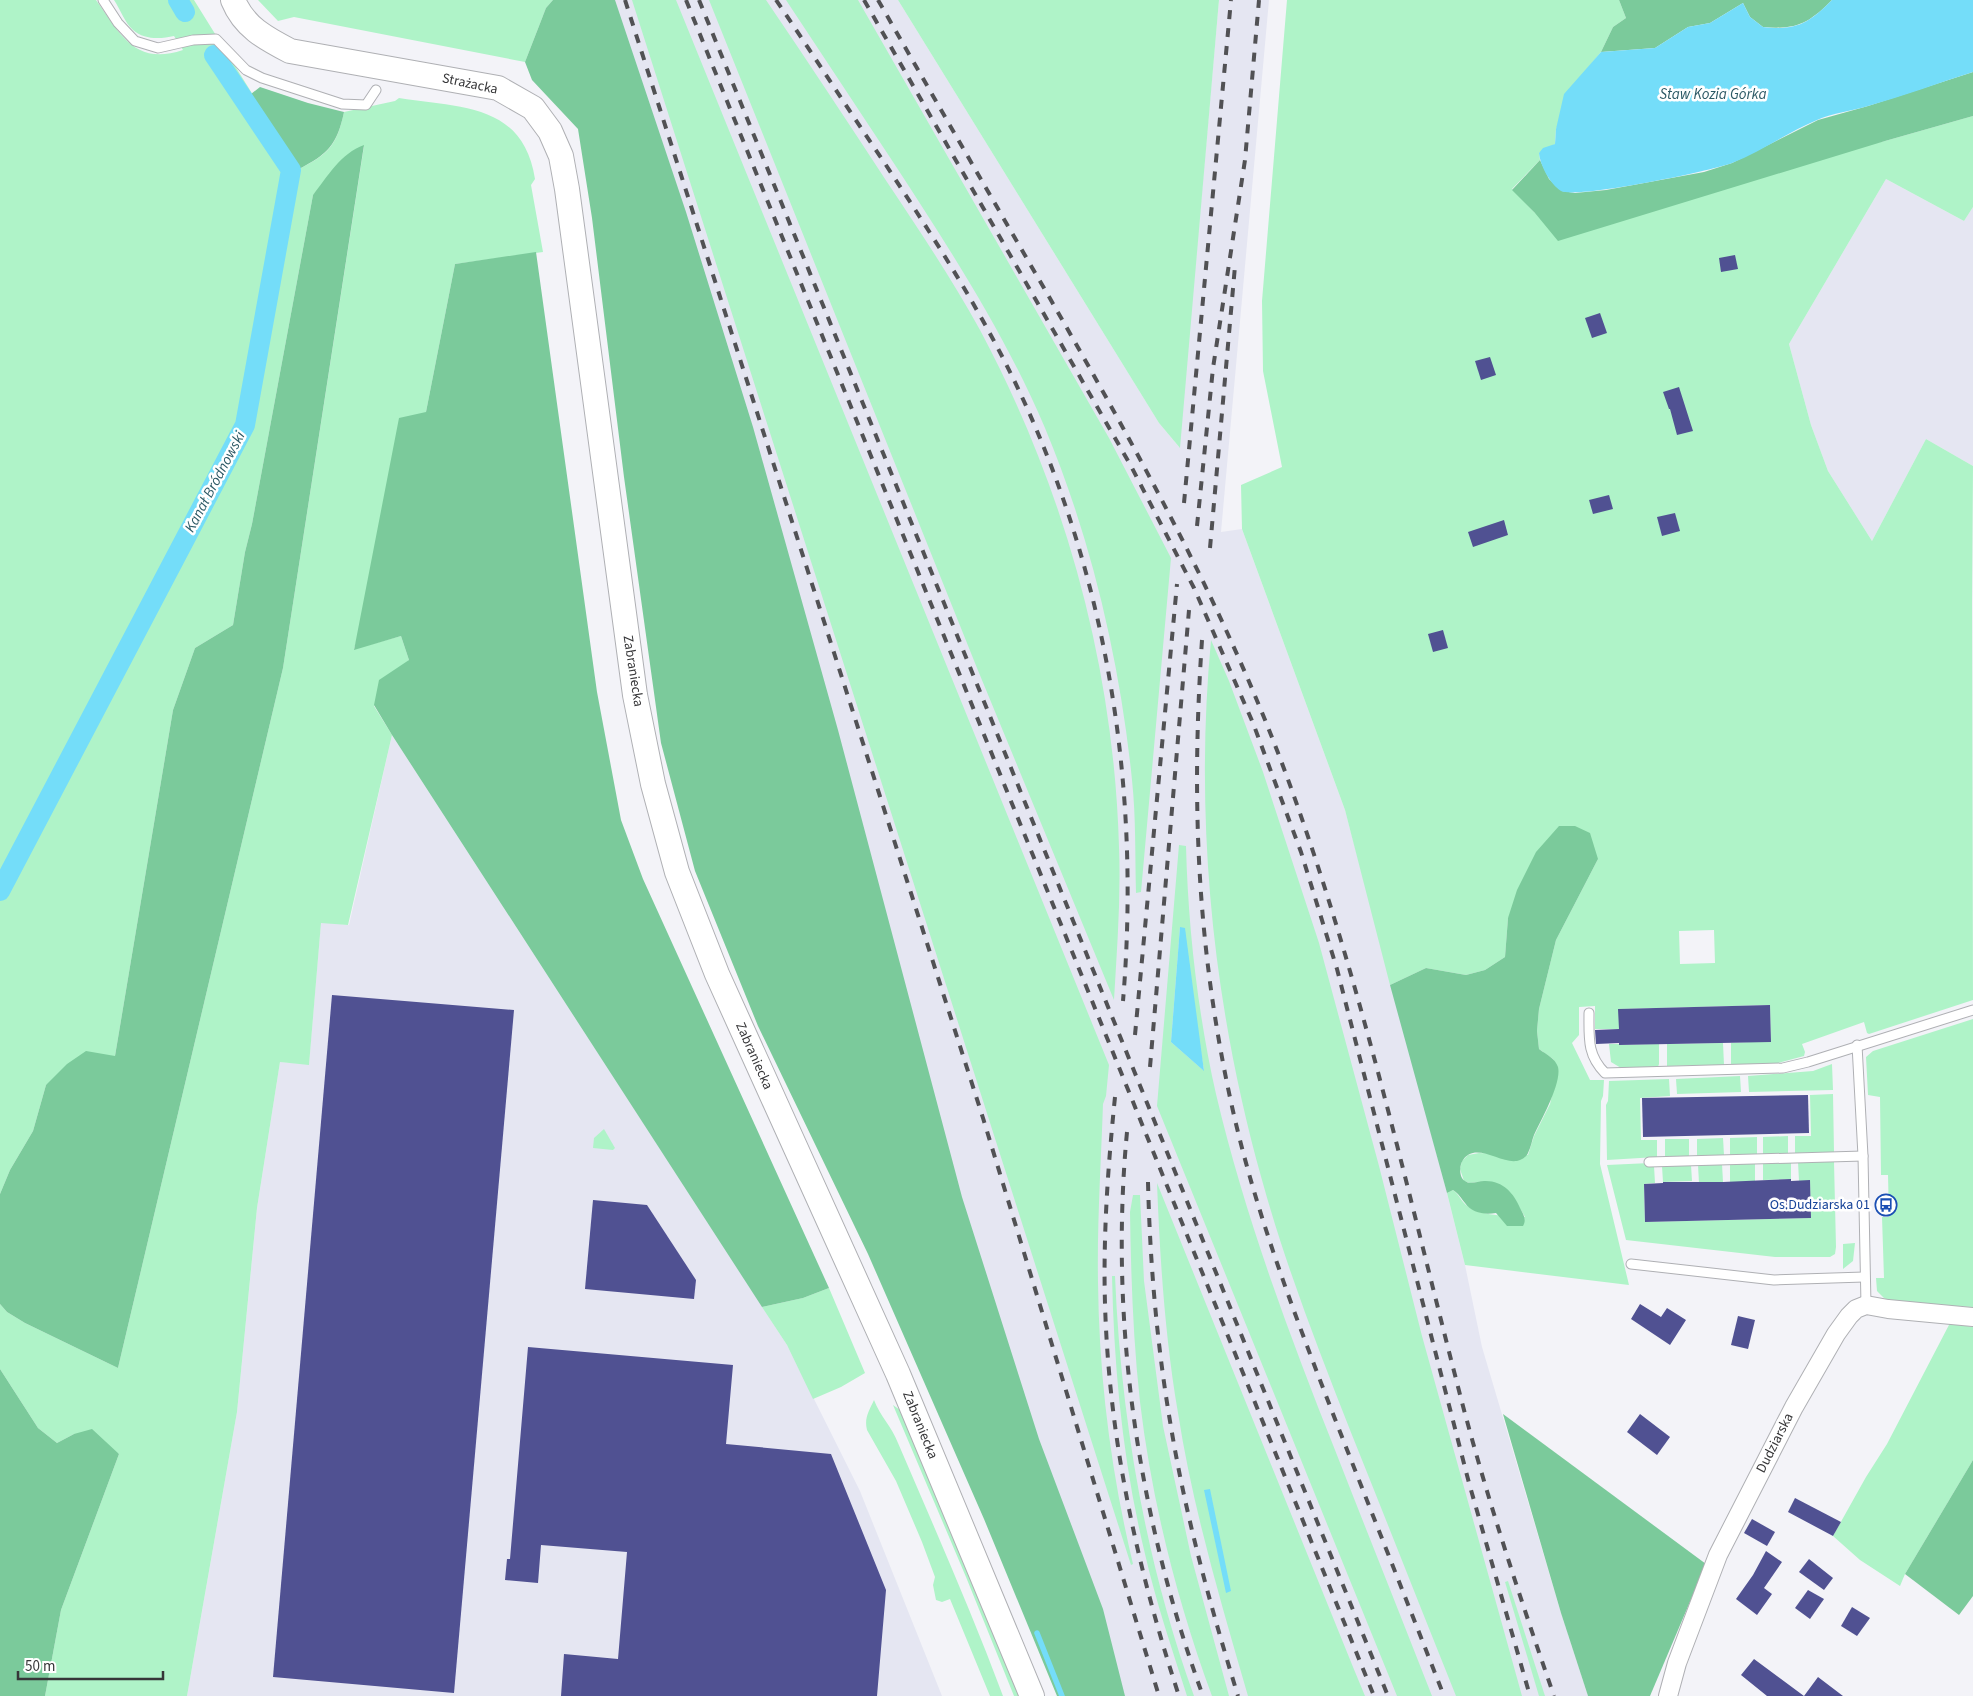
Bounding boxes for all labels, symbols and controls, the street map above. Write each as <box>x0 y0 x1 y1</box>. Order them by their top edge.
street label: Strażacka <box>440 68 500 100</box>
water label: Staw Kozia Górka <box>1660 84 1766 105</box>
water label: Kanał Bródnowski <box>180 427 251 536</box>
street label: Zabraniecka <box>617 634 649 708</box>
street label: Zabraniecka <box>730 1019 778 1093</box>
bus stop icon: Os.Dudziarska 01 <box>1874 1193 1898 1217</box>
place label: Os.Dudziarska 01 <box>1770 1195 1870 1215</box>
street label: Zabraniecka <box>897 1388 943 1462</box>
street label: Dudziarska <box>1751 1410 1799 1476</box>
scale bar <box>18 1648 162 1680</box>
text: 50 m <box>25 1656 55 1677</box>

